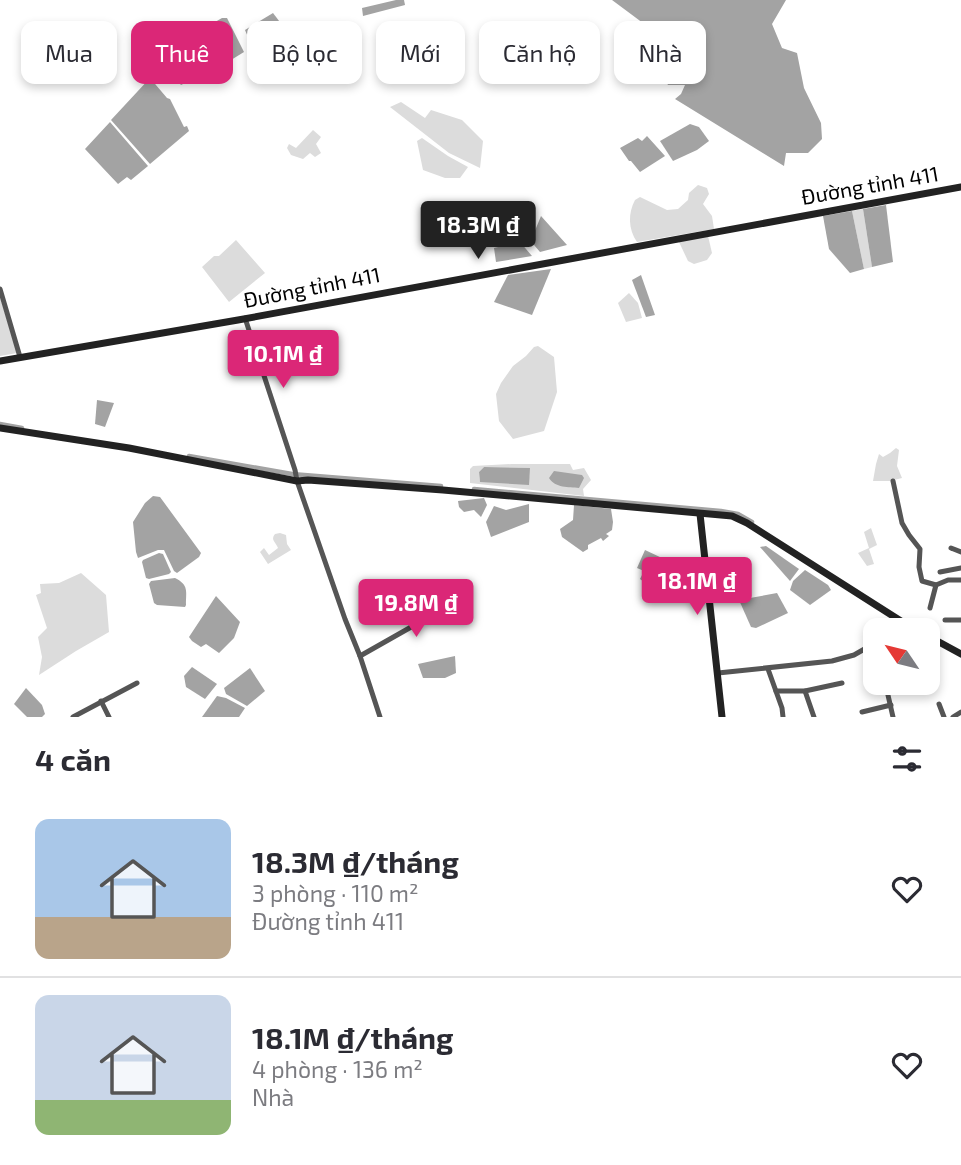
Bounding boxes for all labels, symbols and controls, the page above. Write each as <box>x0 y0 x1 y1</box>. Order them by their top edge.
chip: Mua <box>21 21 117 84</box>
chip: Thuê <box>131 21 233 84</box>
chip: Bộ lọc <box>247 21 362 84</box>
chip: Mới <box>376 21 465 84</box>
chip: Căn hộ <box>479 21 600 84</box>
chip: Nhà <box>614 21 706 84</box>
street label: Đường tỉnh 411 <box>799 160 940 209</box>
pin: 18.3M ₫ <box>413 202 543 261</box>
text: 18.3M ₫ <box>437 210 519 238</box>
street label: Đường tỉnh 411 <box>241 261 382 312</box>
pin: 10.1M ₫ <box>218 330 348 390</box>
text: 10.1M ₫ <box>244 339 322 367</box>
pin: 18.1M ₫ <box>632 558 762 617</box>
text: 18.1M ₫ <box>658 566 736 594</box>
pin: 19.8M ₫ <box>351 580 481 639</box>
text: 19.8M ₫ <box>374 588 458 616</box>
north arrow <box>863 618 940 695</box>
map controls <box>863 618 940 695</box>
icon: filters <box>888 740 926 778</box>
text: 4 căn <box>35 741 111 777</box>
text: 18.3M ₫/tháng <box>252 843 459 879</box>
icon: home <box>91 847 175 931</box>
icon: heart <box>888 870 926 908</box>
text: 3 phòng · 110 m² <box>252 879 419 907</box>
text: Đường tỉnh 411 <box>252 907 404 935</box>
text: 18.1M ₫/tháng <box>252 1019 453 1055</box>
icon: home <box>91 1023 175 1107</box>
icon: heart <box>888 1046 926 1084</box>
text: 4 phòng · 136 m² <box>252 1055 423 1083</box>
text: Nhà <box>252 1083 294 1111</box>

